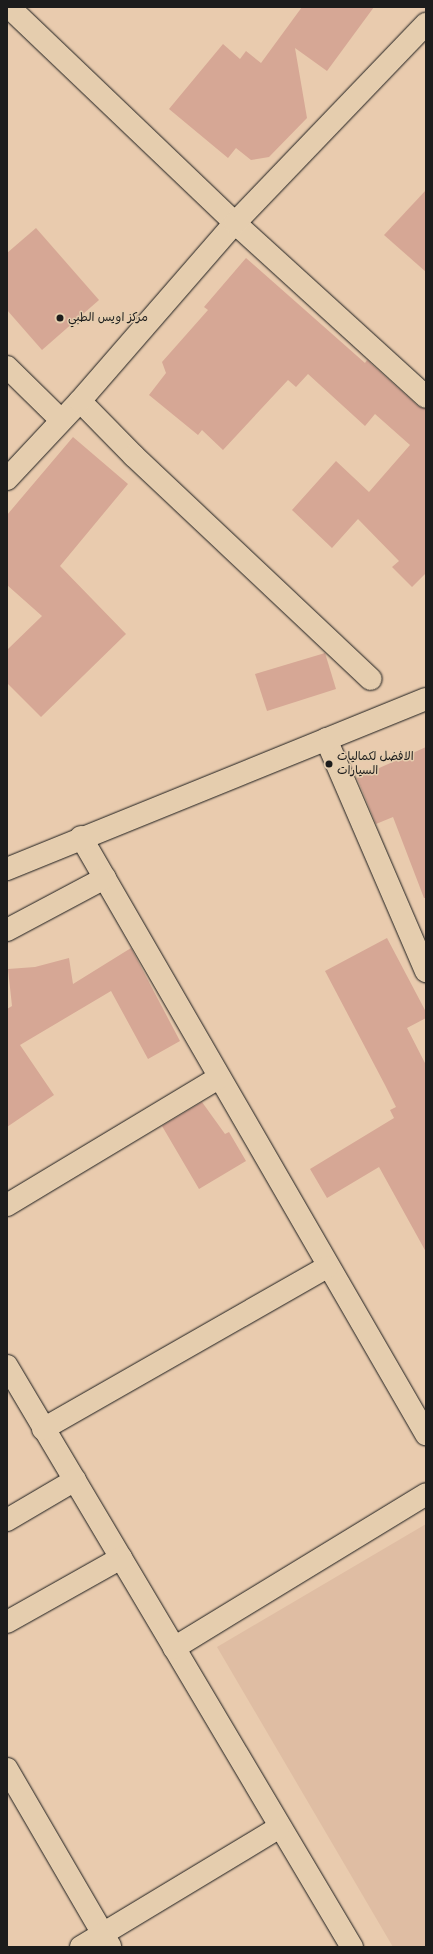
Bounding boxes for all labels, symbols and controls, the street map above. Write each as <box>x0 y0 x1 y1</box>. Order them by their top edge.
place label: مركز اويس الطبي <box>68 311 148 325</box>
marker: مركز اويس الطبي <box>55 313 65 323</box>
place label: الافضل لكماليات السيارات <box>337 750 414 778</box>
marker: الافضل لكماليات السيارات <box>324 759 334 769</box>

